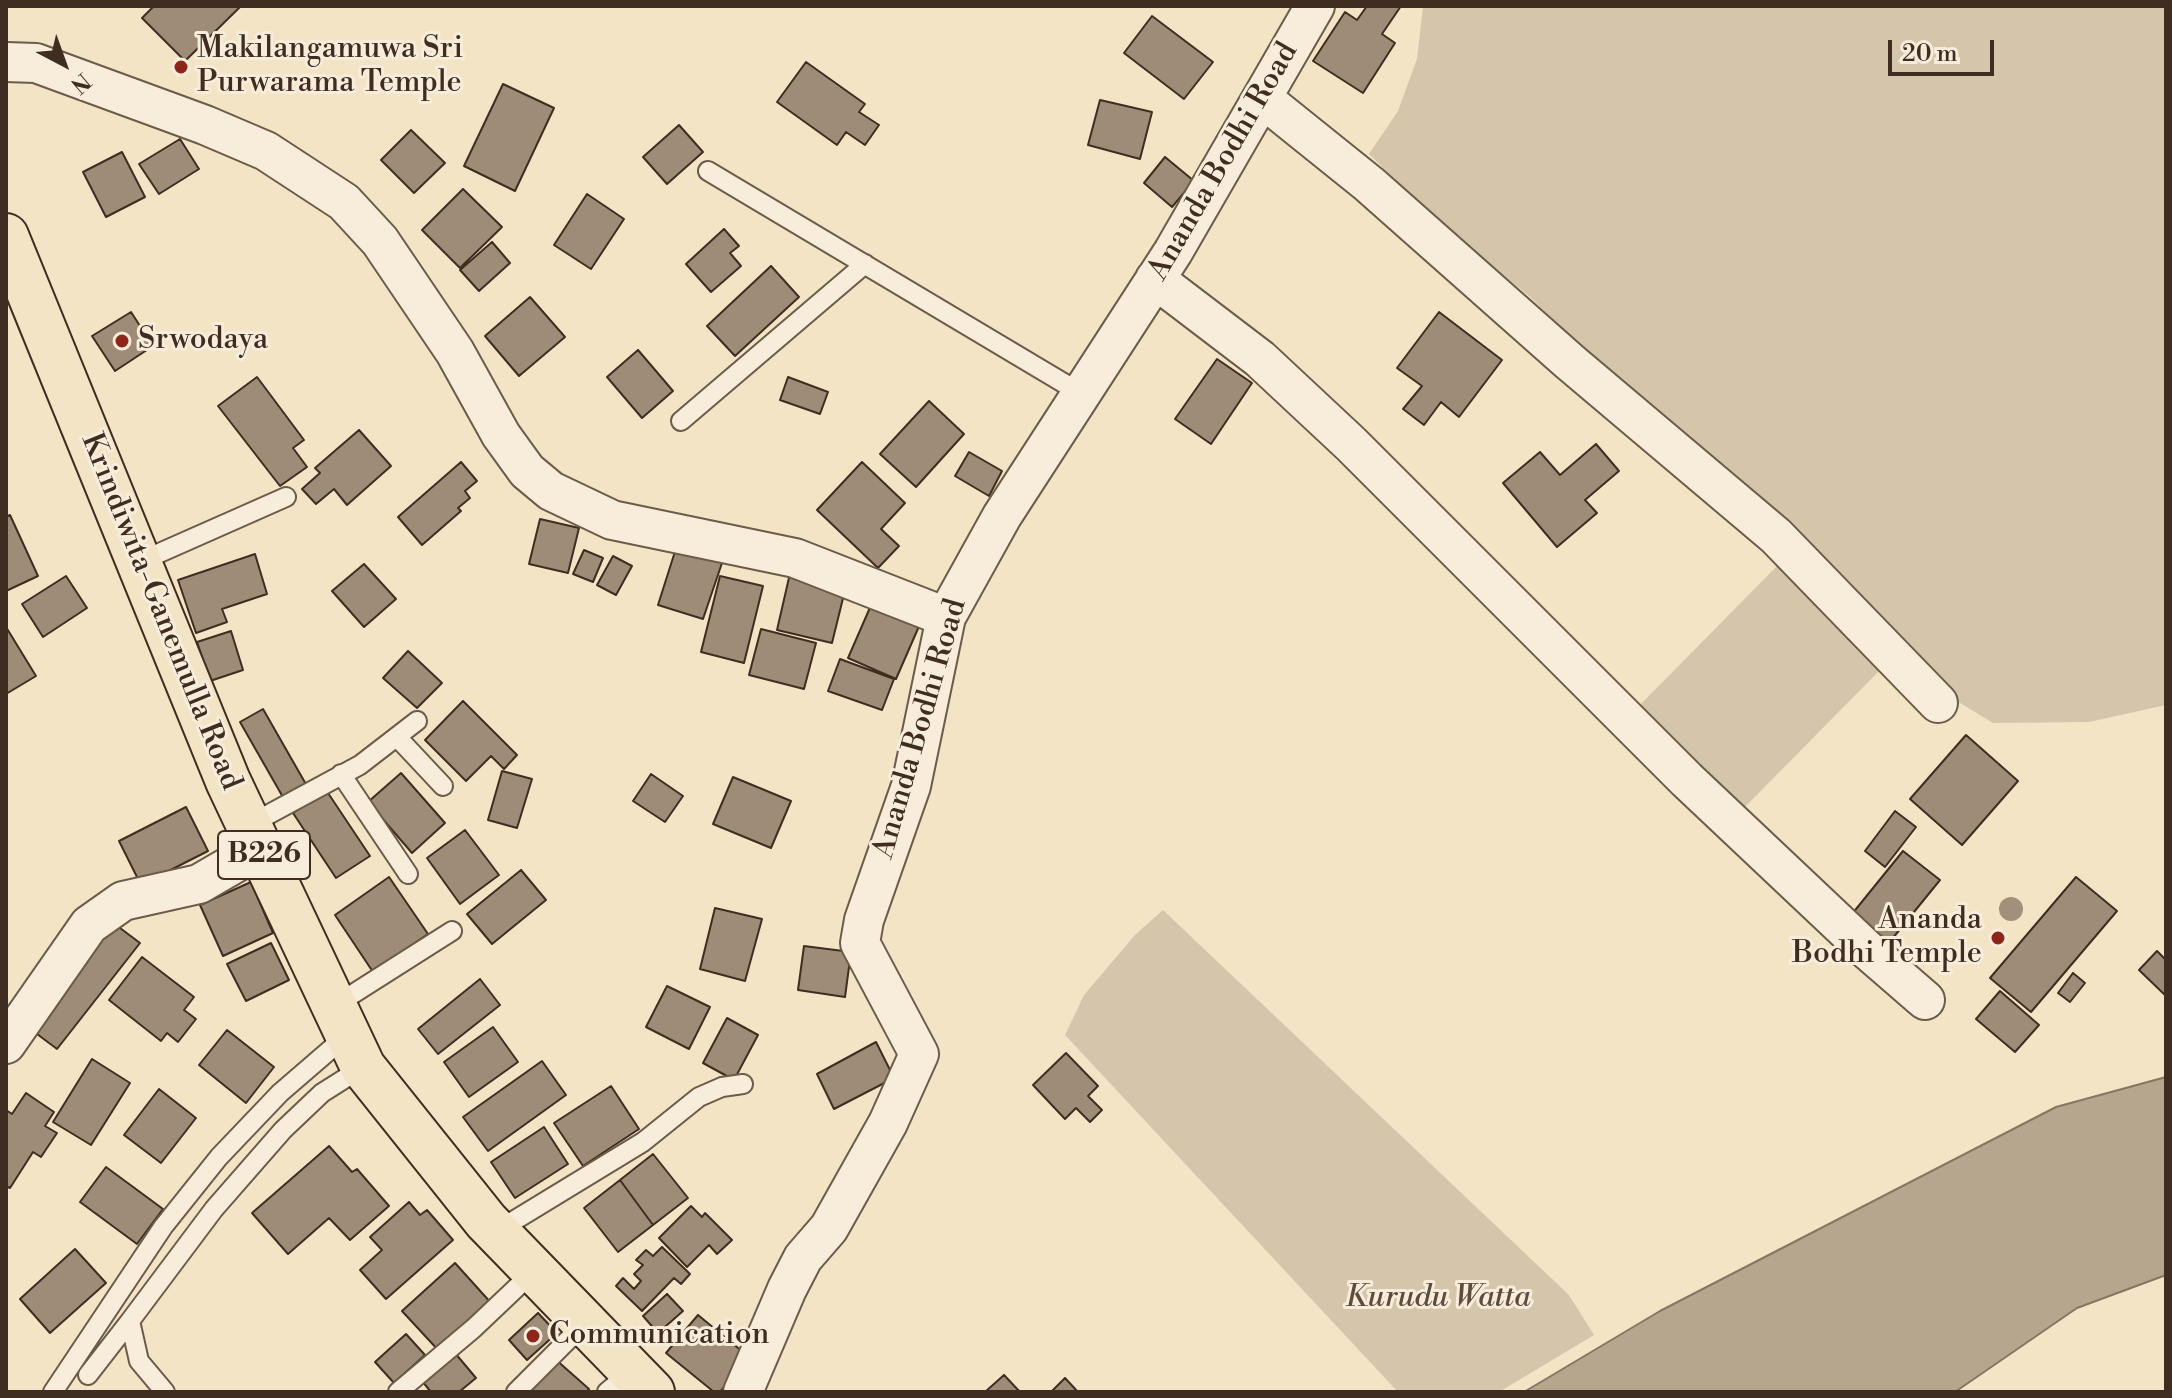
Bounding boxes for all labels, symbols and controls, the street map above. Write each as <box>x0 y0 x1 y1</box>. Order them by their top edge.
north arrow <box>24 24 104 104</box>
scale bar <box>1892 24 1998 74</box>
place label: Makilangamuwa Sri Purwarama Temple <box>197 32 463 102</box>
street label: Ananda Bodhi Road <box>1141 37 1307 287</box>
text: 20 m <box>1902 39 1958 69</box>
marker: Makilangamuwa Sri Purwarama Temple <box>172 58 190 76</box>
text: N <box>65 67 95 98</box>
place label: Srwodaya <box>138 323 268 359</box>
marker: Srwodaya <box>113 332 131 350</box>
street label: Krindiwita-Ganemulla Road <box>72 428 248 796</box>
street label: Ananda Bodhi Road <box>867 595 975 863</box>
road number: B226 <box>218 831 310 879</box>
place label: Ananda Bodhi Temple <box>1792 903 1982 974</box>
marker: Ananda Bodhi Temple <box>1989 929 2007 947</box>
park label: Kurudu Watta <box>1345 1281 1531 1317</box>
place label: Communication <box>549 1318 769 1354</box>
marker: Communication <box>524 1327 542 1345</box>

